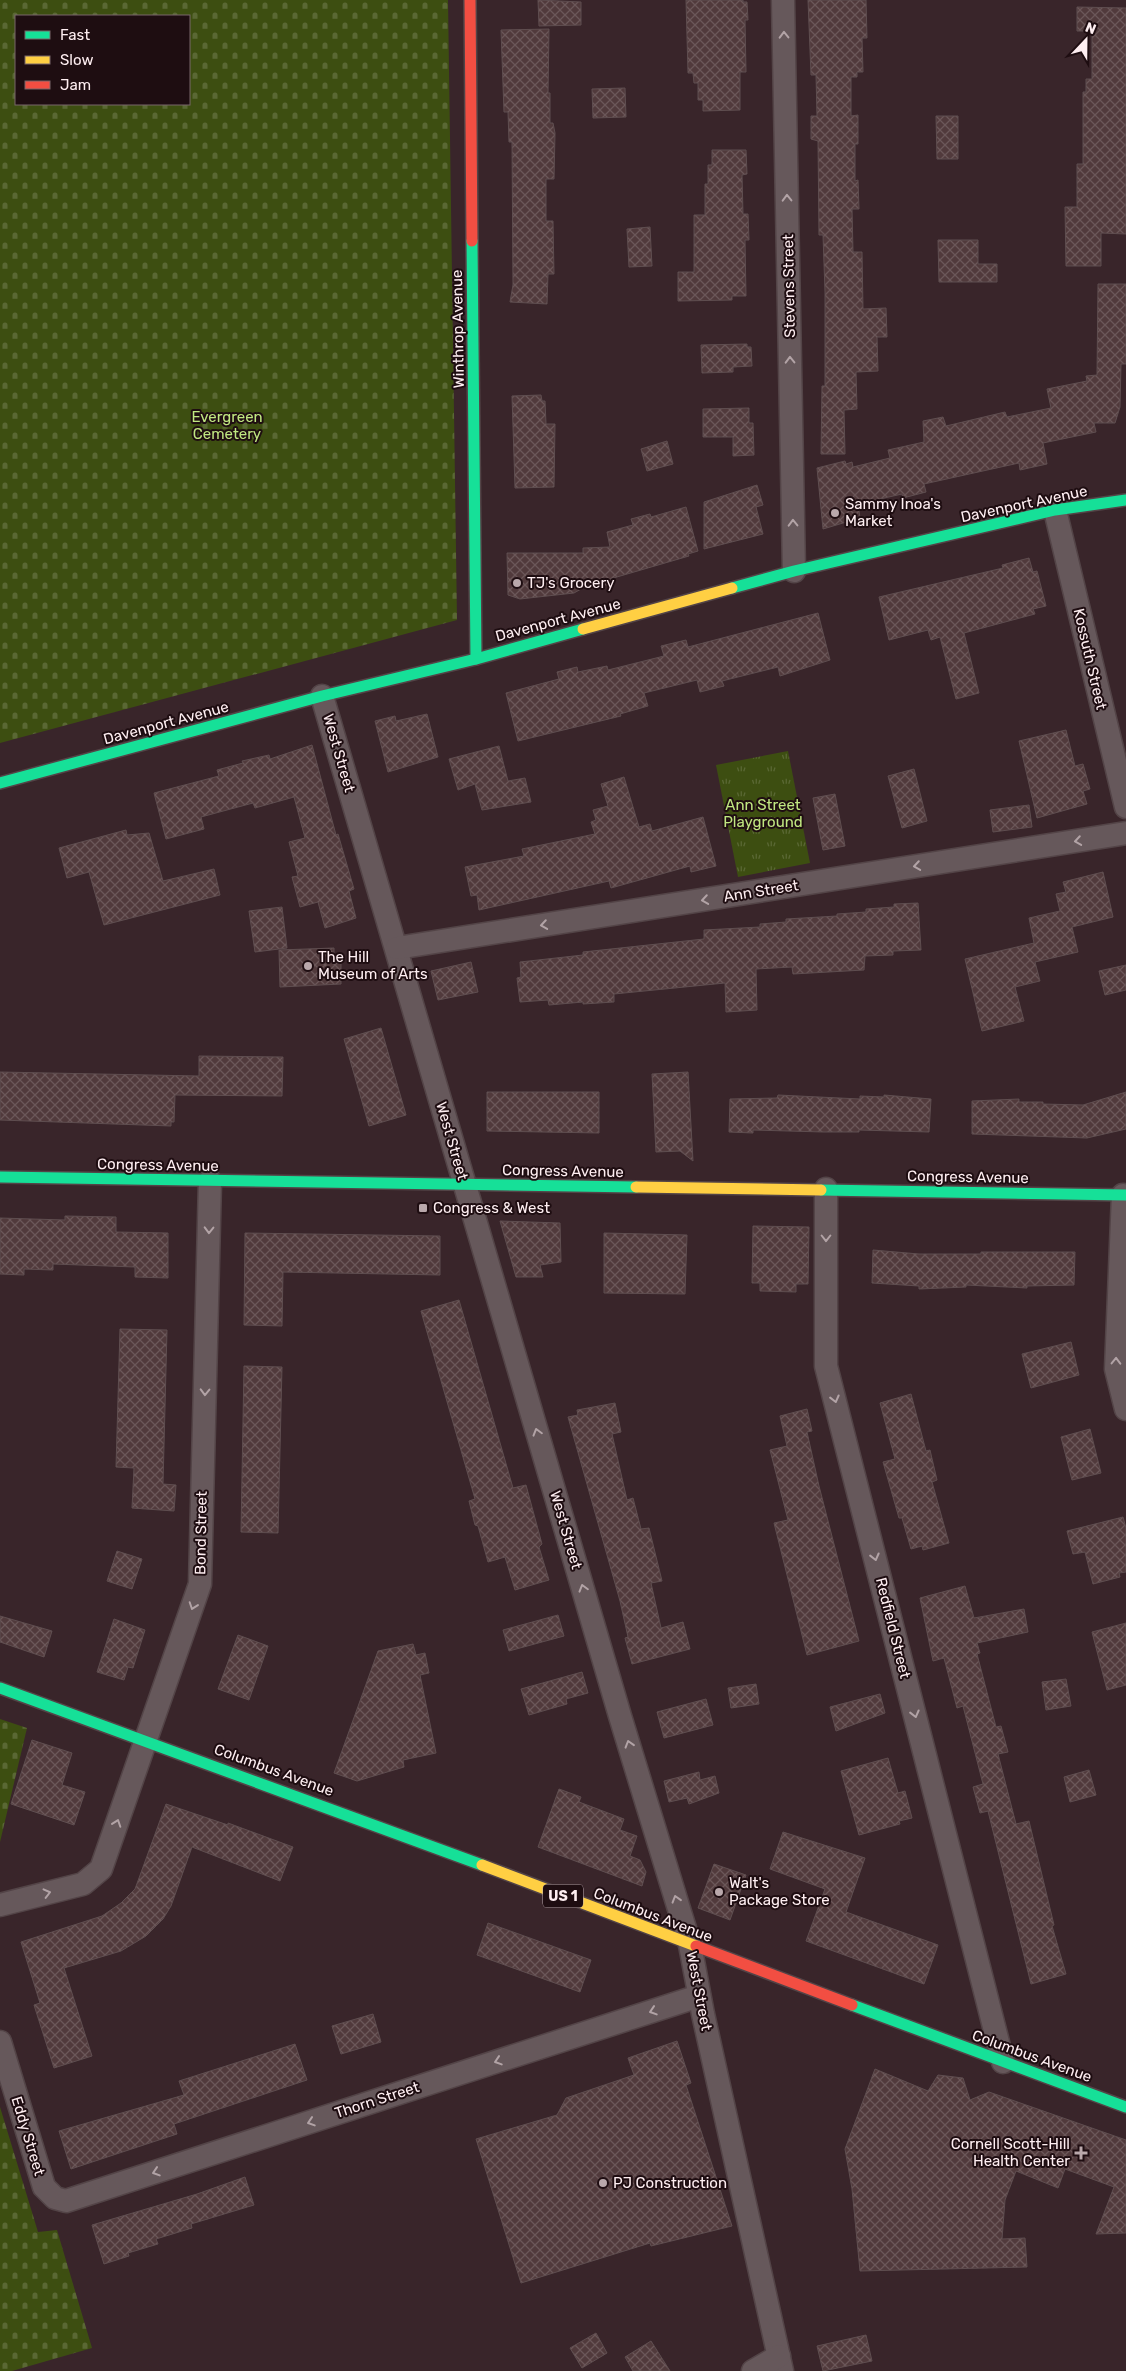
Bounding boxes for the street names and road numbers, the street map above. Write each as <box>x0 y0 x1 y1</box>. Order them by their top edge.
street label: Stevens Street <box>779 234 799 338</box>
street label: Winthrop Avenue <box>448 270 468 388</box>
street label: Davenport Avenue <box>959 482 1089 526</box>
street label: Davenport Avenue <box>493 595 623 645</box>
street label: Kossuth Street <box>1070 607 1110 712</box>
street label: Davenport Avenue <box>101 698 231 748</box>
street label: West Street <box>319 712 359 794</box>
street label: Ann Street <box>722 876 800 906</box>
street label: West Street <box>432 1100 472 1182</box>
street label: Congress Avenue <box>97 1155 219 1175</box>
street label: Congress Avenue <box>502 1161 624 1181</box>
street label: Congress Avenue <box>907 1167 1029 1187</box>
street label: West Street <box>546 1489 586 1571</box>
street label: Bond Street <box>191 1491 211 1575</box>
street label: Redfield Street <box>872 1576 914 1680</box>
street label: Columbus Avenue <box>212 1740 336 1800</box>
road number: US 1 <box>543 1884 583 1908</box>
street label: Columbus Avenue <box>591 1884 715 1946</box>
street label: West Street <box>682 1950 716 2032</box>
street label: Columbus Avenue <box>970 2026 1094 2086</box>
street label: Thorn Street <box>332 2078 422 2122</box>
street label: Eddy Street <box>7 2094 49 2178</box>

